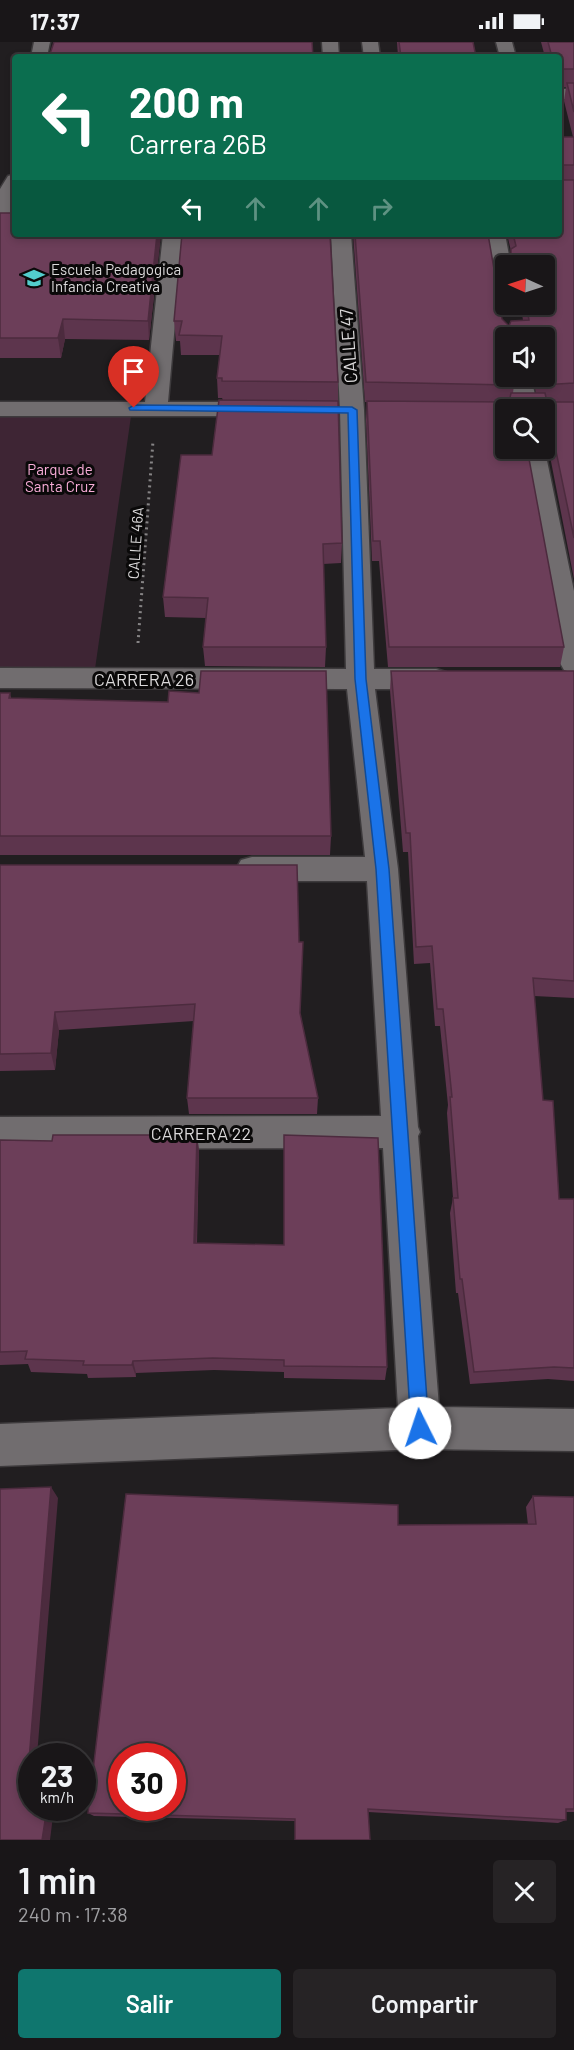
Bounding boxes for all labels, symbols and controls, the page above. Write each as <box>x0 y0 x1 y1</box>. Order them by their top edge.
text: 17:37 <box>30 8 80 34</box>
text: 200 m <box>129 76 244 126</box>
icon: left <box>30 78 108 156</box>
text: Carrera 26B <box>129 127 267 159</box>
icon: left <box>176 192 209 225</box>
icon: ahead <box>239 192 272 225</box>
icon: ahead <box>302 192 335 225</box>
icon: right <box>365 192 398 225</box>
north arrow <box>495 255 555 315</box>
map controls <box>495 255 555 459</box>
place label: Escuela Pedagogica Infancia Creativa <box>51 260 181 295</box>
school or university icon: Escuela Pedagogica Infancia Creativa <box>22 266 46 290</box>
street label: CALLE 47 <box>334 308 362 384</box>
button: sound <box>495 327 555 387</box>
pin <box>108 346 159 408</box>
icon: arrive <box>117 355 150 388</box>
button: search <box>495 399 555 459</box>
park label: Parque de Santa Cruz <box>25 460 95 495</box>
street label: CALLE 46A <box>123 506 147 580</box>
street label: CARRERA 26 <box>94 668 194 690</box>
street label: CARRERA 22 <box>151 1122 251 1144</box>
position arrow <box>388 1396 452 1460</box>
speed limit sign: 30 <box>108 1743 186 1821</box>
text: 23 <box>41 1757 73 1793</box>
text: km/h <box>40 1788 74 1806</box>
text: 1 min <box>18 1858 97 1901</box>
button: close <box>493 1860 556 1923</box>
text: 240 m · 17:38 <box>18 1902 128 1926</box>
button: Salir <box>18 1969 281 2038</box>
button: Compartir <box>293 1969 556 2038</box>

